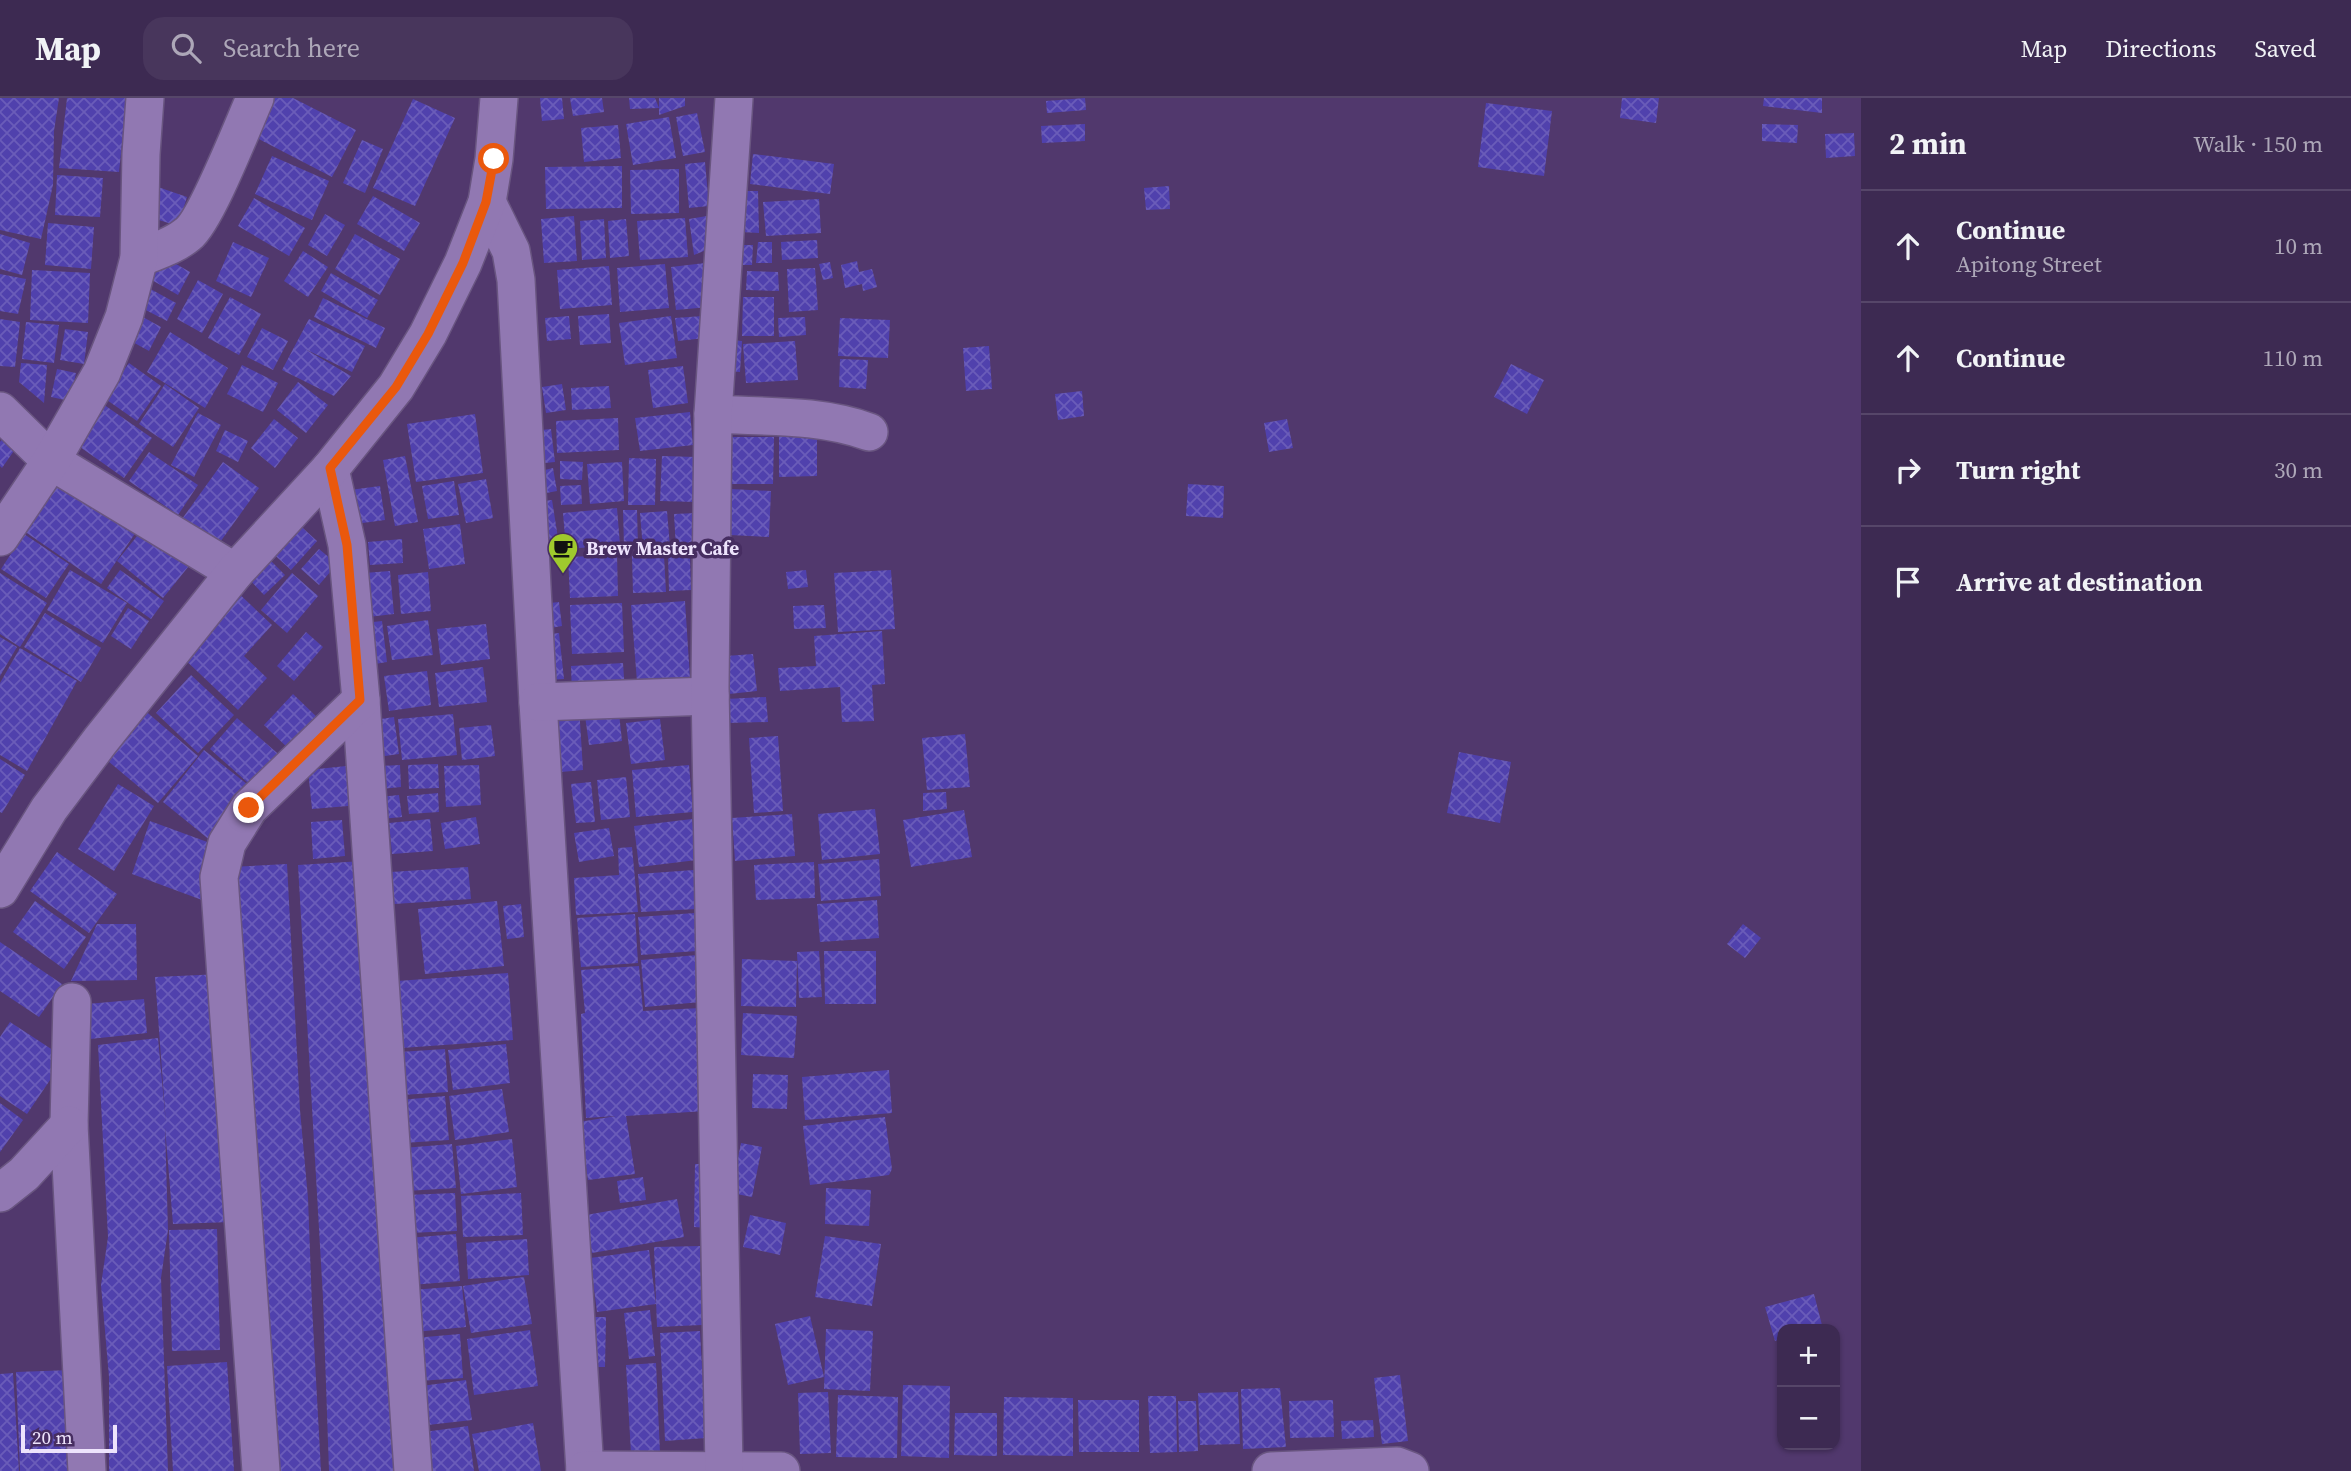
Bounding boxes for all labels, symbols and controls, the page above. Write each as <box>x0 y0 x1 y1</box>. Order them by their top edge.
search box <box>143 17 633 80</box>
text: Map <box>35 26 101 71</box>
icon: search <box>167 29 205 67</box>
text: Search here <box>223 30 360 66</box>
text: Map <box>2020 32 2067 65</box>
text: Directions <box>2105 32 2216 65</box>
text: Saved <box>2254 32 2316 65</box>
text: 2 min <box>1889 123 1967 164</box>
text: Walk · 150 m <box>2193 128 2323 160</box>
route start <box>478 143 509 174</box>
text: Continue <box>1956 212 2065 248</box>
icon: ahead <box>1889 227 1927 265</box>
text: 10 m <box>2274 230 2323 262</box>
text: Apitong Street <box>1956 248 2102 280</box>
icon: ahead <box>1889 339 1927 377</box>
text: Continue <box>1956 340 2065 376</box>
text: 110 m <box>2262 342 2323 374</box>
icon: right <box>1889 451 1927 489</box>
text: Turn right <box>1956 452 2080 488</box>
text: 30 m <box>2274 454 2323 486</box>
cafe icon: Brew Master Cafe <box>546 531 580 575</box>
place label: Brew Master Cafe <box>586 535 739 561</box>
icon: arrive <box>1889 563 1927 601</box>
text: Arrive at destination <box>1956 564 2203 600</box>
route end <box>233 792 264 823</box>
map controls <box>1777 1324 1840 1450</box>
button: + <box>1777 1324 1840 1387</box>
button: − <box>1777 1387 1840 1450</box>
scale bar <box>21 1422 117 1454</box>
text: 20 m <box>32 1424 73 1450</box>

